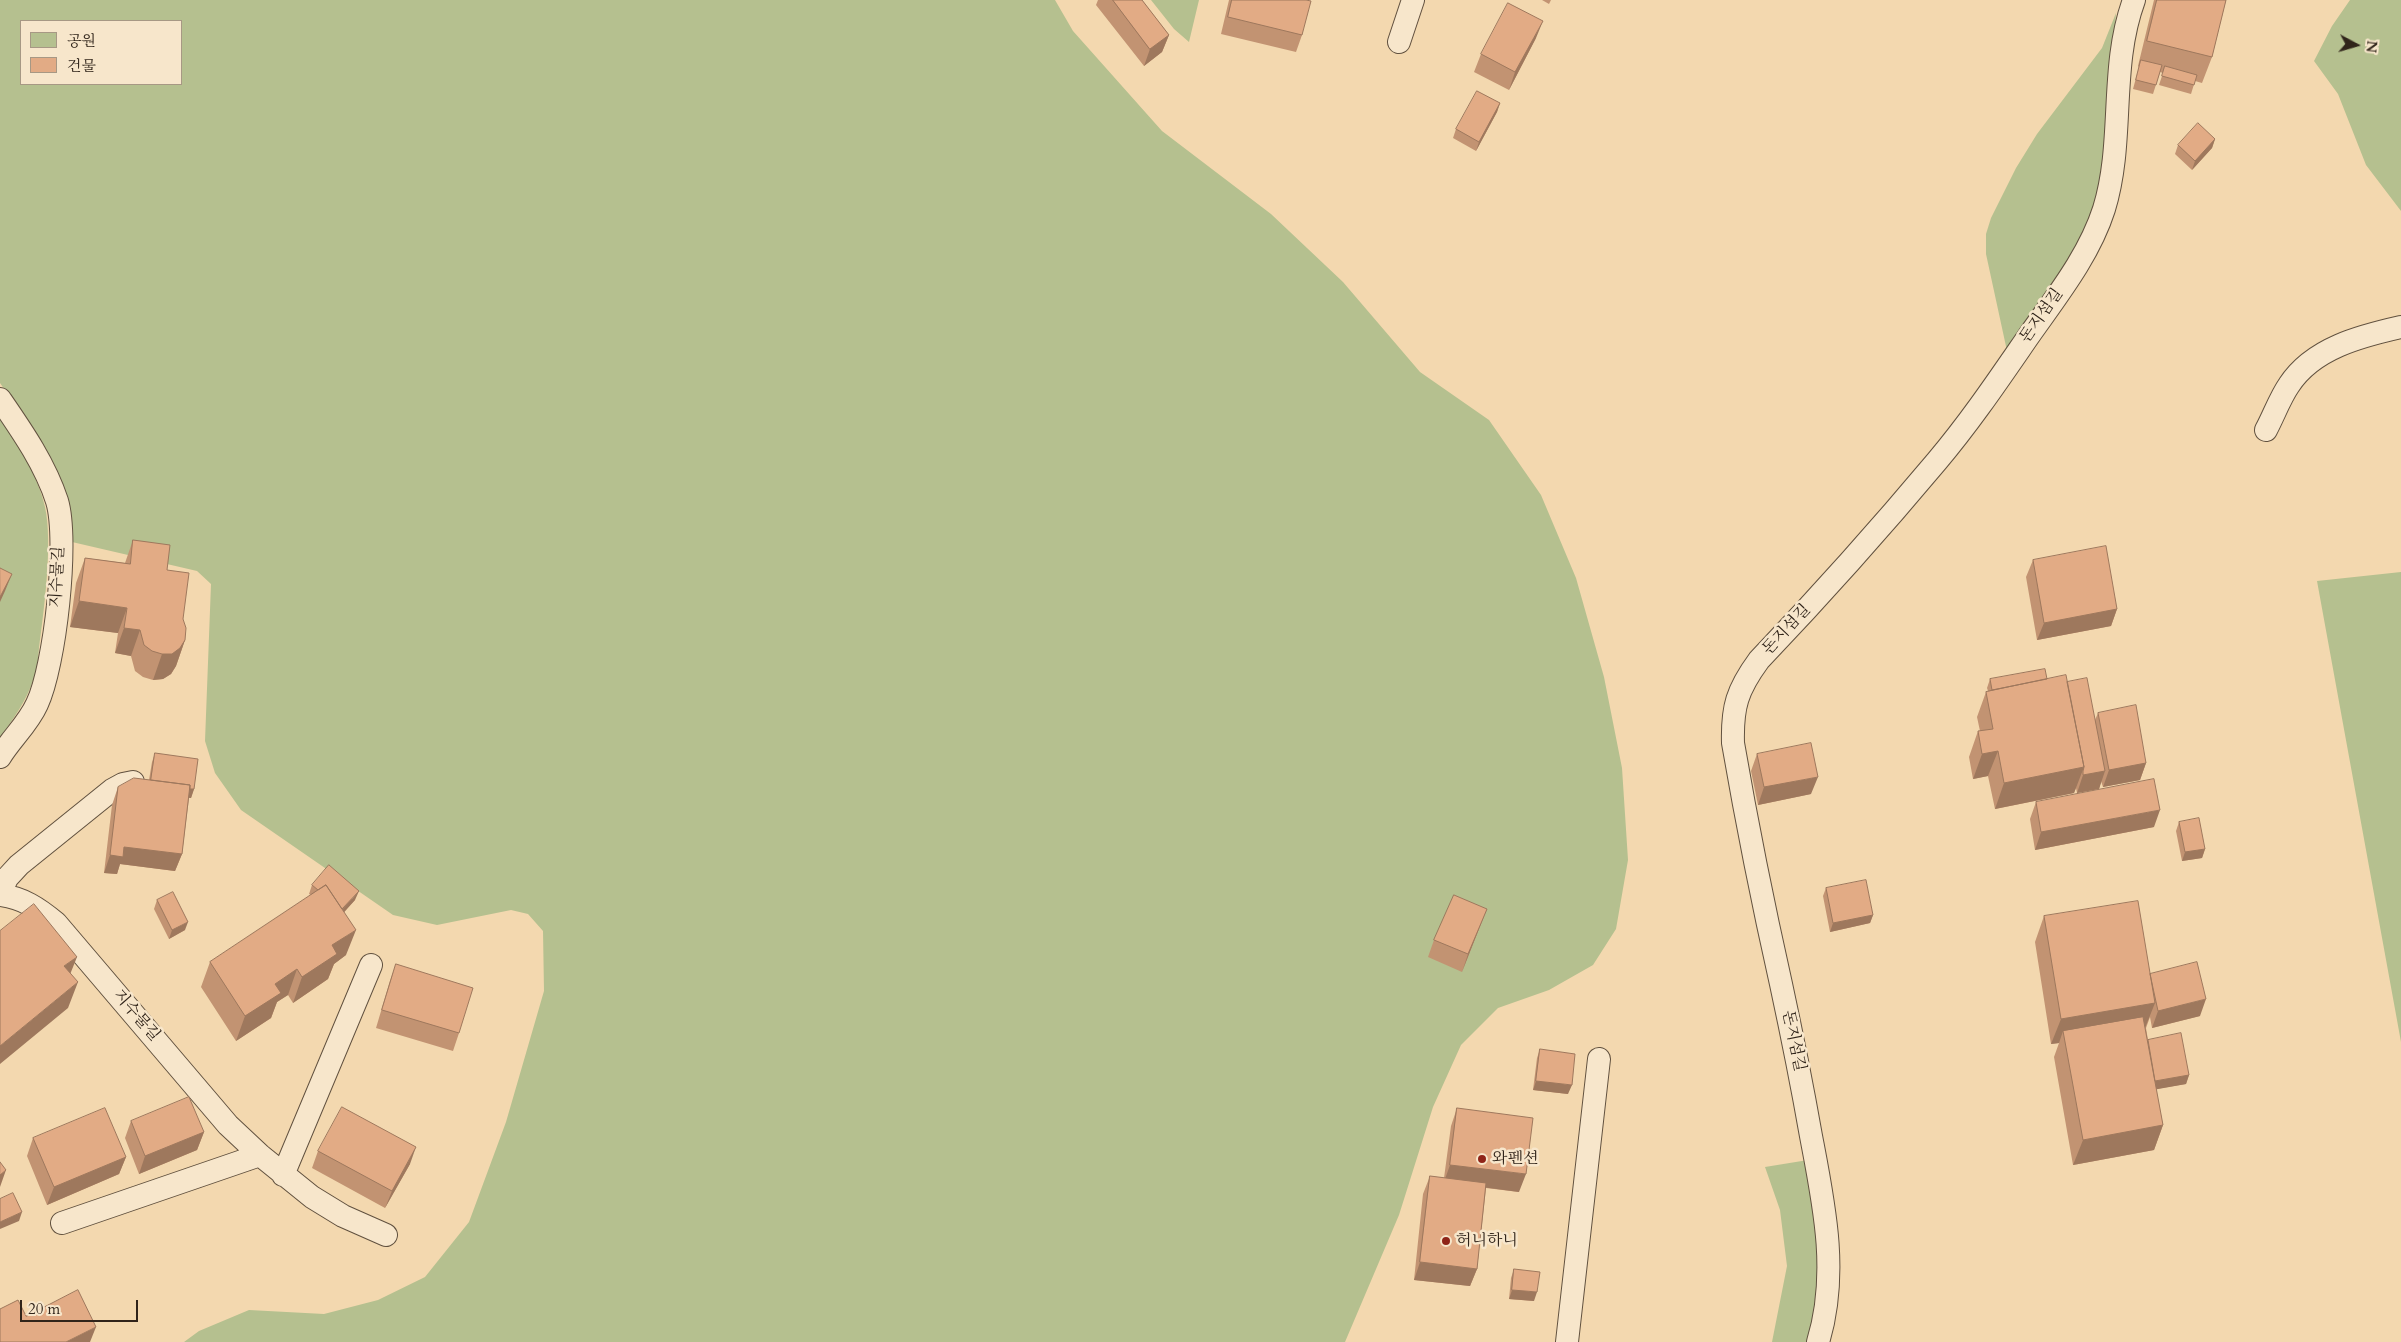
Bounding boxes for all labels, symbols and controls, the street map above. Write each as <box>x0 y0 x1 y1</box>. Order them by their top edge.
legend <box>20 20 182 85</box>
north arrow <box>2331 20 2381 70</box>
text: 공원 <box>67 31 96 51</box>
text: N <box>2361 40 2381 54</box>
text: 건물 <box>67 56 96 76</box>
street label: 돈지섬길 <box>2016 285 2068 347</box>
street label: 지수물길 <box>47 546 69 608</box>
street label: 돈지섬길 <box>1759 601 1815 659</box>
street label: 지수물길 <box>108 986 164 1046</box>
street label: 돈지섬길 <box>1777 1009 1809 1073</box>
place label: 와펜션 <box>1492 1149 1538 1169</box>
marker: 와펜션 <box>1476 1153 1488 1165</box>
place label: 허니하니 <box>1456 1231 1518 1251</box>
marker: 허니하니 <box>1440 1235 1452 1247</box>
scale bar <box>22 1290 140 1322</box>
text: 20 m <box>28 1299 60 1319</box>

